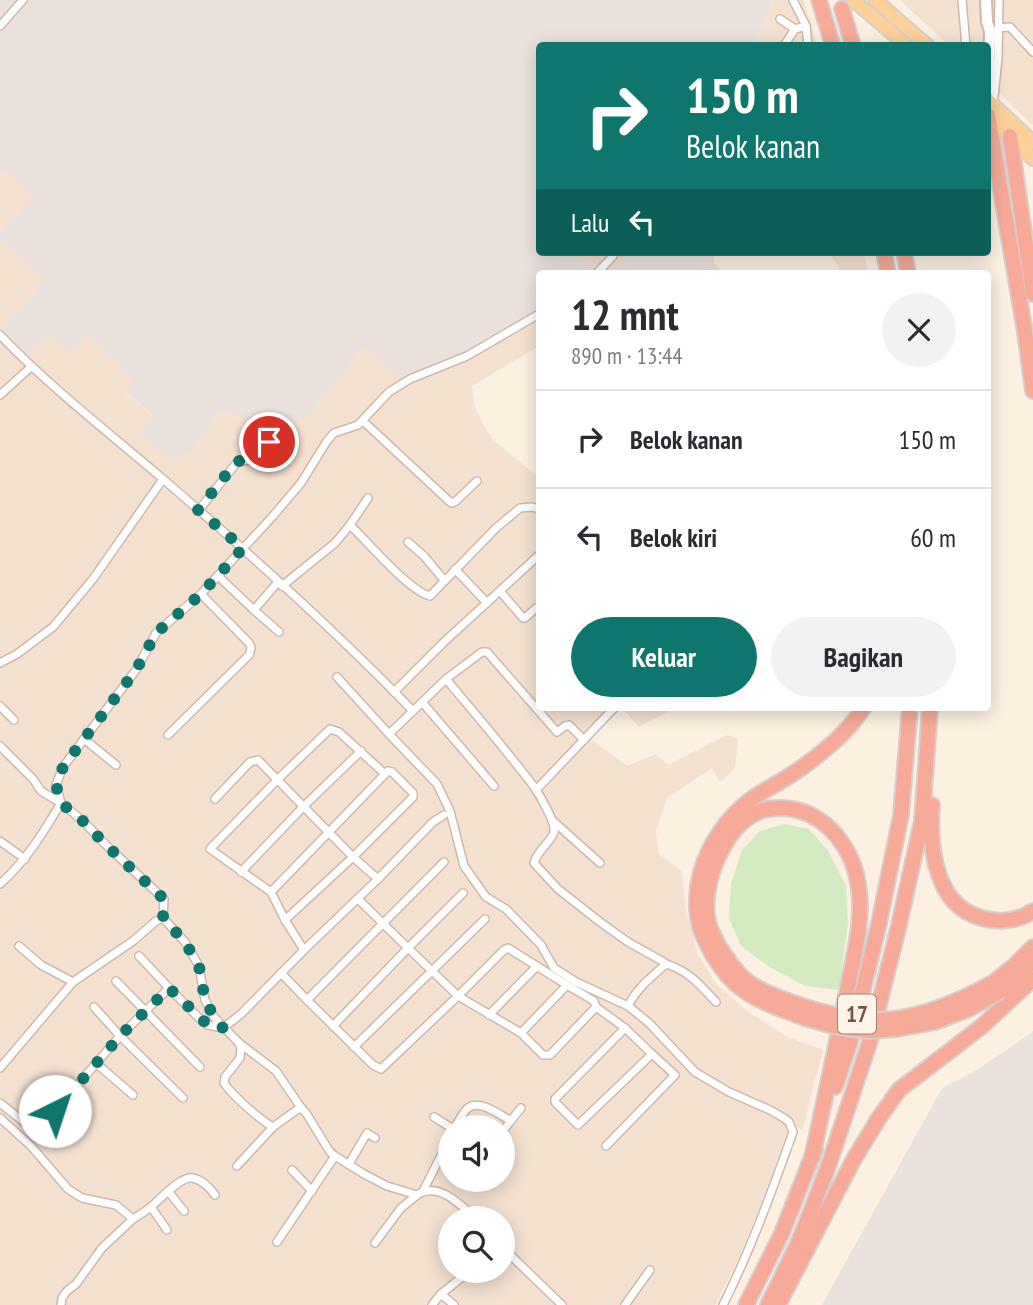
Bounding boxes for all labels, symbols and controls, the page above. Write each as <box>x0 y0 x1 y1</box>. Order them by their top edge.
text: 150 m <box>686 63 799 127</box>
icon: right <box>571 70 662 161</box>
text: Belok kanan <box>686 125 820 167</box>
icon: left <box>623 203 661 241</box>
text: Lalu <box>571 206 609 239</box>
text: 12 mnt <box>571 287 679 342</box>
button: close <box>882 293 956 367</box>
text: 890 m · 13:44 <box>571 341 683 370</box>
pin <box>239 412 299 472</box>
icon: right <box>571 420 609 458</box>
icon: arrive <box>250 423 288 461</box>
text: Belok kanan <box>630 423 743 456</box>
text: 150 m <box>898 423 956 456</box>
icon: left <box>571 518 609 556</box>
text: Belok kiri <box>630 521 717 554</box>
text: 60 m <box>910 521 956 554</box>
button: Keluar <box>571 617 757 697</box>
button: Bagikan <box>771 617 956 697</box>
road number: 17 <box>838 995 876 1034</box>
position arrow <box>18 1074 92 1148</box>
map controls <box>438 1115 515 1283</box>
button: sound <box>438 1115 515 1192</box>
button: search <box>438 1206 515 1283</box>

